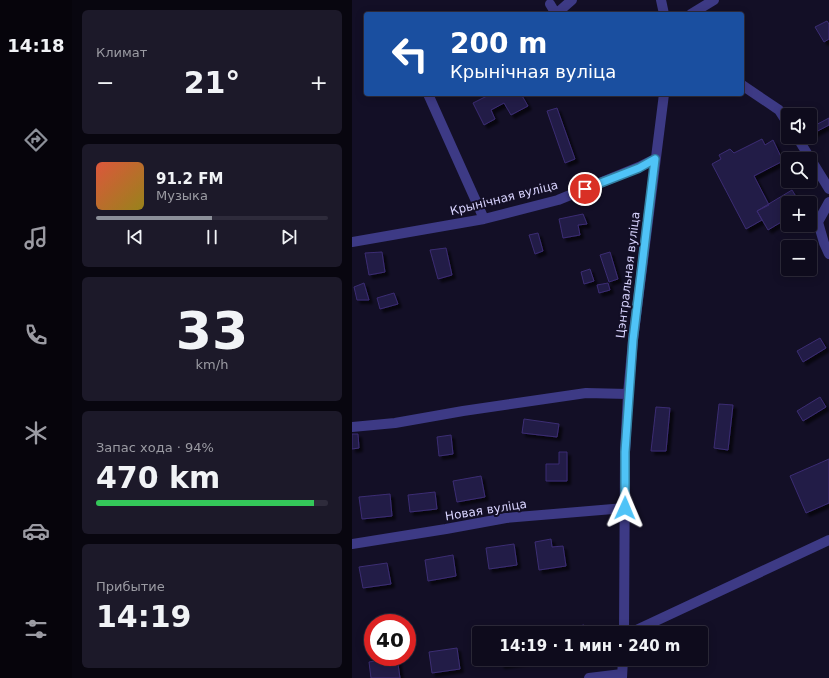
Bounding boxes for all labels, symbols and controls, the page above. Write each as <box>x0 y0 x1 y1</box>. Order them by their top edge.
text: 200 m <box>450 27 547 60</box>
icon: left <box>384 28 436 80</box>
text: 14:18 <box>7 35 65 56</box>
text: Климат <box>96 45 147 60</box>
text: Крынічная вуліца <box>450 61 616 82</box>
text: 21° <box>184 65 240 100</box>
text: − <box>96 70 114 95</box>
text: + <box>310 70 328 95</box>
map controls <box>781 108 817 276</box>
button: sound <box>781 108 817 144</box>
icon: directions <box>22 126 50 154</box>
button: search <box>781 152 817 188</box>
text: 91.2 FM <box>156 170 223 188</box>
pin <box>568 172 602 206</box>
street label: Крынічная вуліца <box>449 178 559 218</box>
icon: arrive <box>574 178 596 200</box>
text: Музыка <box>156 188 208 203</box>
button: + <box>781 196 817 232</box>
street label: Цэнтральная вуліца <box>613 211 643 339</box>
icon: music <box>22 224 50 252</box>
icon: previous <box>124 226 146 248</box>
icon: pause <box>201 226 223 248</box>
icon: next <box>278 226 300 248</box>
button: − <box>781 240 817 276</box>
text: 33 <box>176 301 248 361</box>
icon: phone <box>22 321 50 349</box>
text: km/h <box>196 357 228 372</box>
icon: climate <box>22 419 50 447</box>
text: Запас хода · 94% <box>96 440 214 455</box>
text: 470 km <box>96 460 220 495</box>
position arrow <box>604 487 646 529</box>
street label: Новая вуліца <box>444 497 528 523</box>
icon: car <box>22 517 50 545</box>
text: Прибытие <box>96 579 165 594</box>
text: 14:19 <box>96 599 192 634</box>
speed limit sign: 40 <box>364 614 416 666</box>
icon: filters <box>22 615 50 643</box>
text: 14:19 · 1 мин · 240 m <box>500 637 681 655</box>

